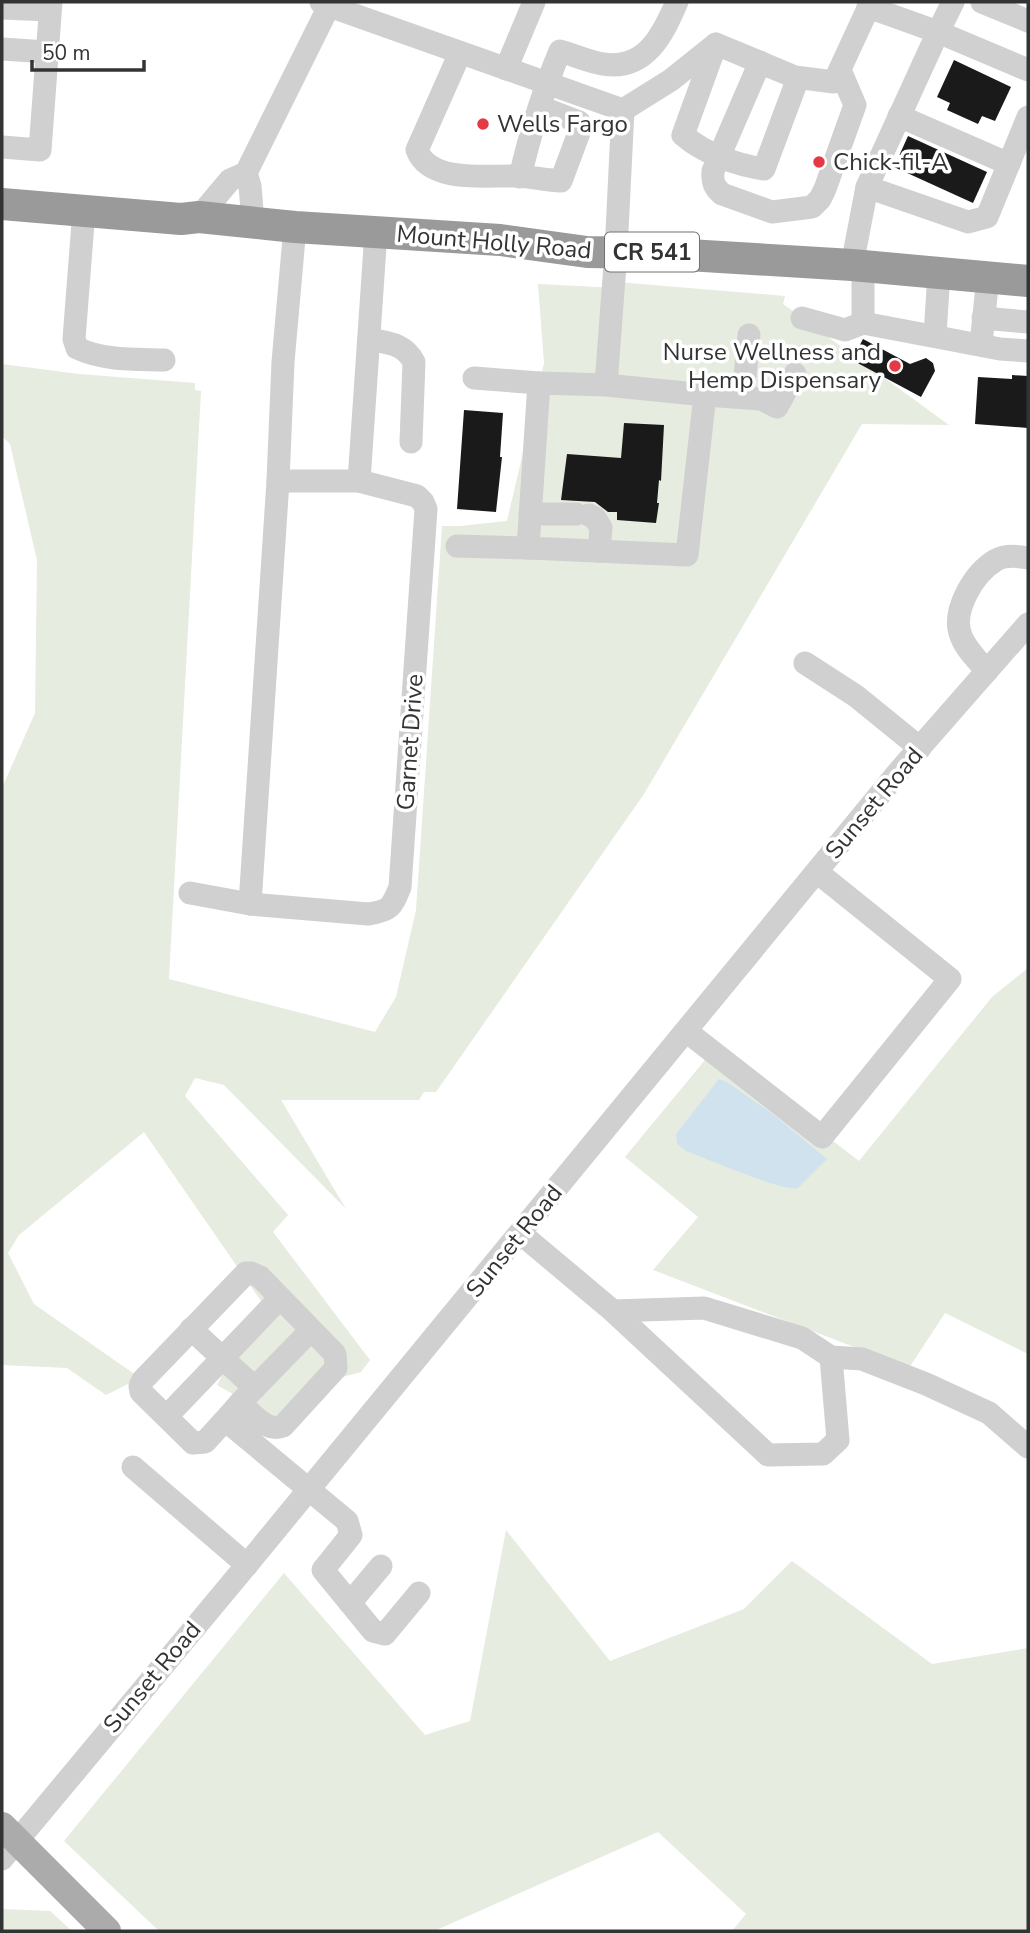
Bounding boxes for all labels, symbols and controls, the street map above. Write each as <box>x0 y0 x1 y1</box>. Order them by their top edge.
scale bar <box>32 28 144 72</box>
text: 50 m <box>42 39 91 67</box>
place label: Wells Fargo <box>497 108 628 140</box>
marker: Wells Fargo <box>475 116 491 132</box>
place label: Chick-fil-A <box>833 146 949 178</box>
marker: Chick-fil-A <box>811 154 827 170</box>
street label: Mount Holly Road <box>395 218 593 266</box>
road number: CR 541 <box>605 232 699 272</box>
place label: Nurse Wellness and Hemp Dispensary <box>663 336 882 396</box>
marker: Nurse Wellness and Hemp Dispensary <box>887 358 903 374</box>
street label: Garnet Drive <box>389 673 431 811</box>
street label: Sunset Road <box>818 740 930 866</box>
street label: Sunset Road <box>459 1178 569 1304</box>
street label: Sunset Road <box>96 1614 208 1740</box>

